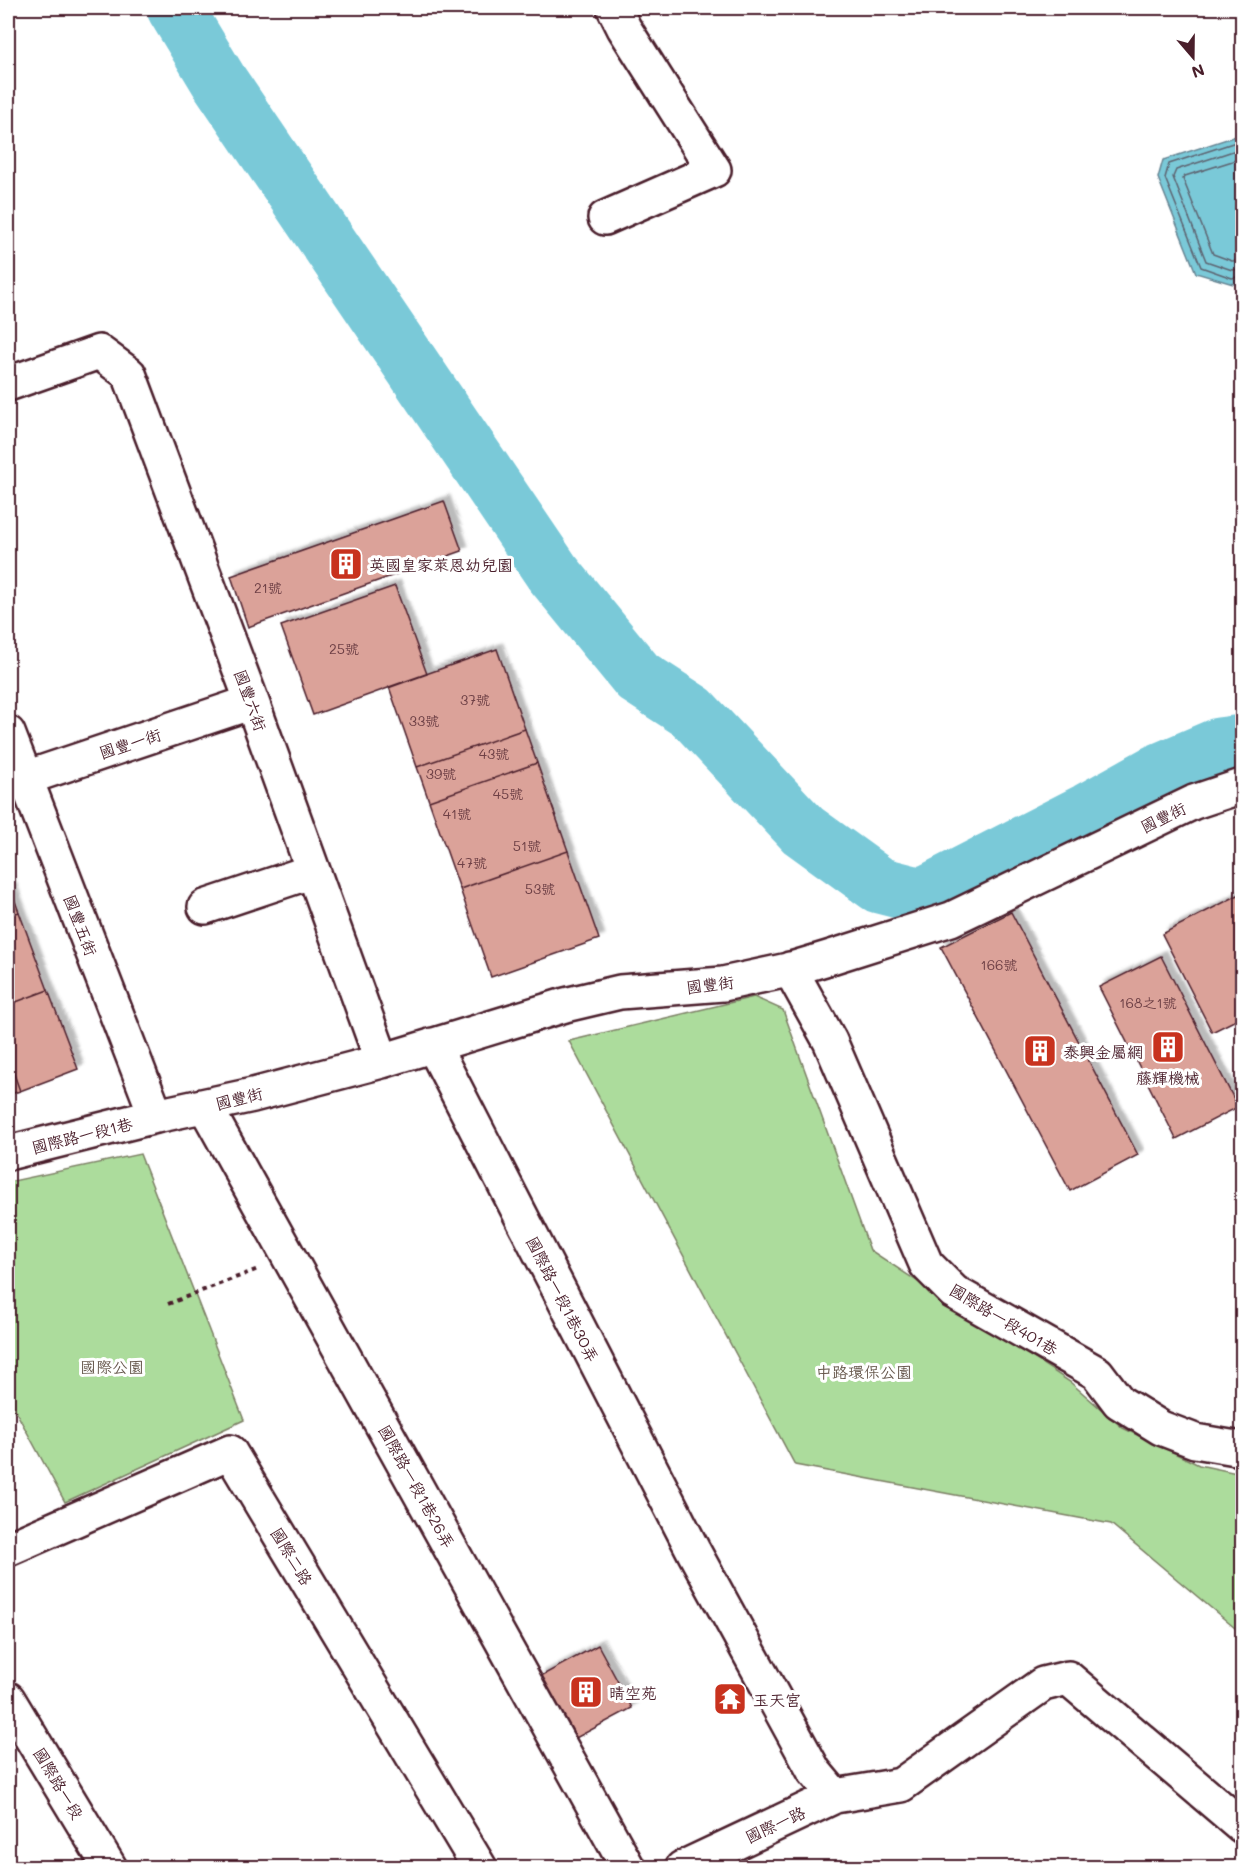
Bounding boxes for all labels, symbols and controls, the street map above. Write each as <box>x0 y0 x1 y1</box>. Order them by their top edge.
north arrow <box>1163 27 1223 87</box>
text: N <box>1189 60 1208 84</box>
building icon: 英國皇家萊恩幼兒園 <box>328 546 364 582</box>
place label: 英國皇家萊恩幼兒園 <box>369 554 513 575</box>
house number: 21號 <box>254 578 282 597</box>
house number: 25號 <box>329 639 359 658</box>
street label: 國豐六街 <box>230 666 272 734</box>
house number: 37號 <box>460 690 490 709</box>
house number: 33號 <box>409 711 439 730</box>
street label: 國豐一街 <box>96 723 164 763</box>
house number: 43號 <box>479 744 509 763</box>
house number: 39號 <box>426 764 456 783</box>
house number: 45號 <box>493 784 523 803</box>
street label: 國豐街 <box>1137 797 1189 837</box>
house number: 41號 <box>443 804 471 823</box>
house number: 51號 <box>513 836 541 855</box>
house number: 47號 <box>457 853 487 872</box>
house number: 53號 <box>525 879 555 898</box>
street label: 國豐五街 <box>60 891 102 959</box>
house number: 166號 <box>980 955 1018 974</box>
street label: 國豐街 <box>685 971 735 997</box>
house number: 168之1號 <box>1119 993 1177 1012</box>
building icon: 藤輝機械 <box>1150 1029 1186 1065</box>
building icon: 泰興金屬網 <box>1022 1033 1058 1069</box>
place label: 泰興金屬網 <box>1063 1041 1143 1062</box>
place label: 藤輝機械 <box>1136 1067 1200 1088</box>
street label: 國豐街 <box>213 1082 265 1114</box>
street label: 國際路一段1巷 <box>29 1112 135 1158</box>
street label: 國際路一段1巷30弄 <box>522 1233 604 1365</box>
street label: 國際路一段401巷 <box>946 1278 1062 1360</box>
park label: 國際公園 <box>80 1356 144 1377</box>
park label: 中路環保公園 <box>816 1361 912 1382</box>
street label: 國際路一段1巷26弄 <box>374 1421 460 1551</box>
street label: 國際二路 <box>267 1523 317 1589</box>
building icon: 晴空苑 <box>568 1674 604 1710</box>
temple icon: 玉天宮 <box>712 1681 748 1717</box>
place label: 晴空苑 <box>609 1682 657 1703</box>
place label: 玉天宮 <box>753 1689 801 1710</box>
street label: 國際路一段 <box>29 1743 89 1823</box>
street label: 國際一路 <box>742 1801 808 1847</box>

